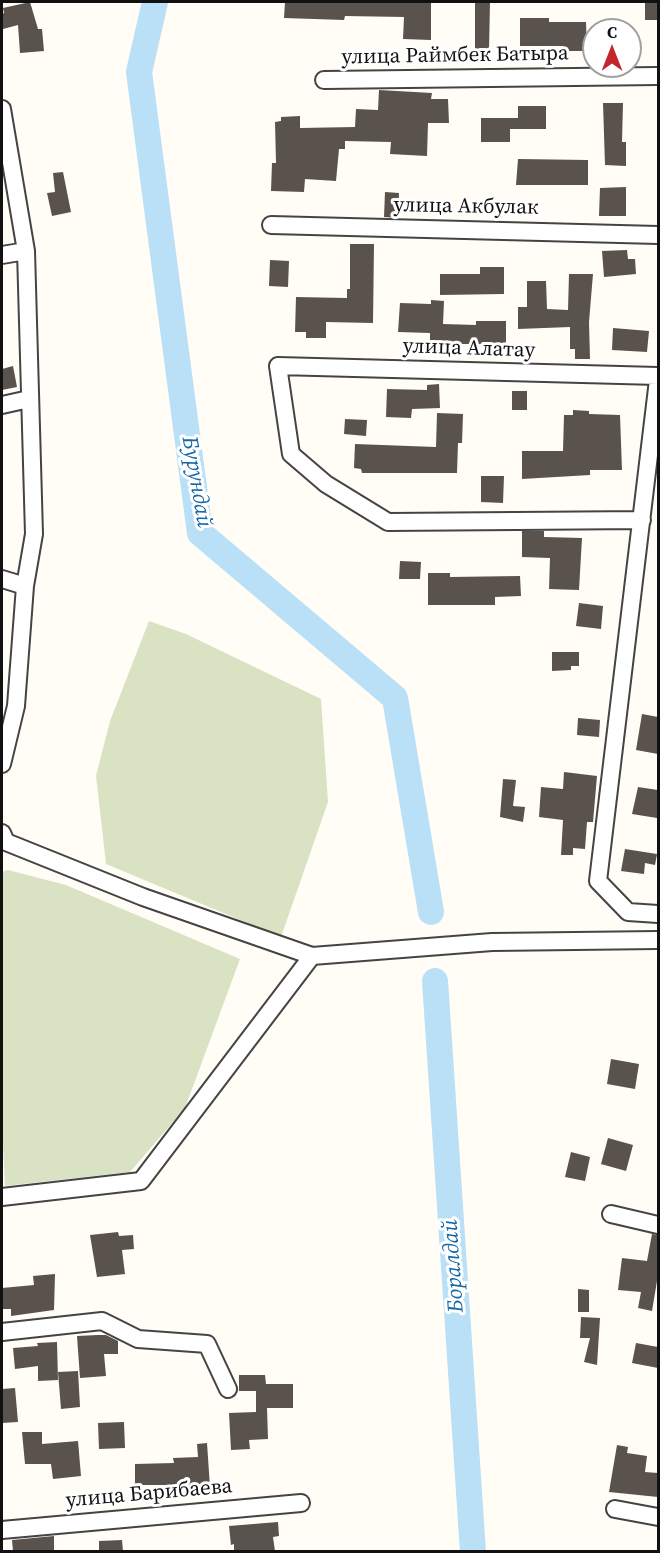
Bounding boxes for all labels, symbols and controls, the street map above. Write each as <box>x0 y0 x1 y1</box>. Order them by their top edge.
north arrow <box>582 18 642 78</box>
text: С <box>607 21 617 43</box>
street label: улица Раймбек Батыра <box>341 41 569 71</box>
street label: улица Акбулак <box>393 193 539 221</box>
street label: улица Алатау <box>402 334 536 364</box>
water label: Бурундай <box>175 434 217 530</box>
water label: Боралдай <box>438 1218 470 1314</box>
street label: улица Барибаева <box>65 1474 233 1514</box>

